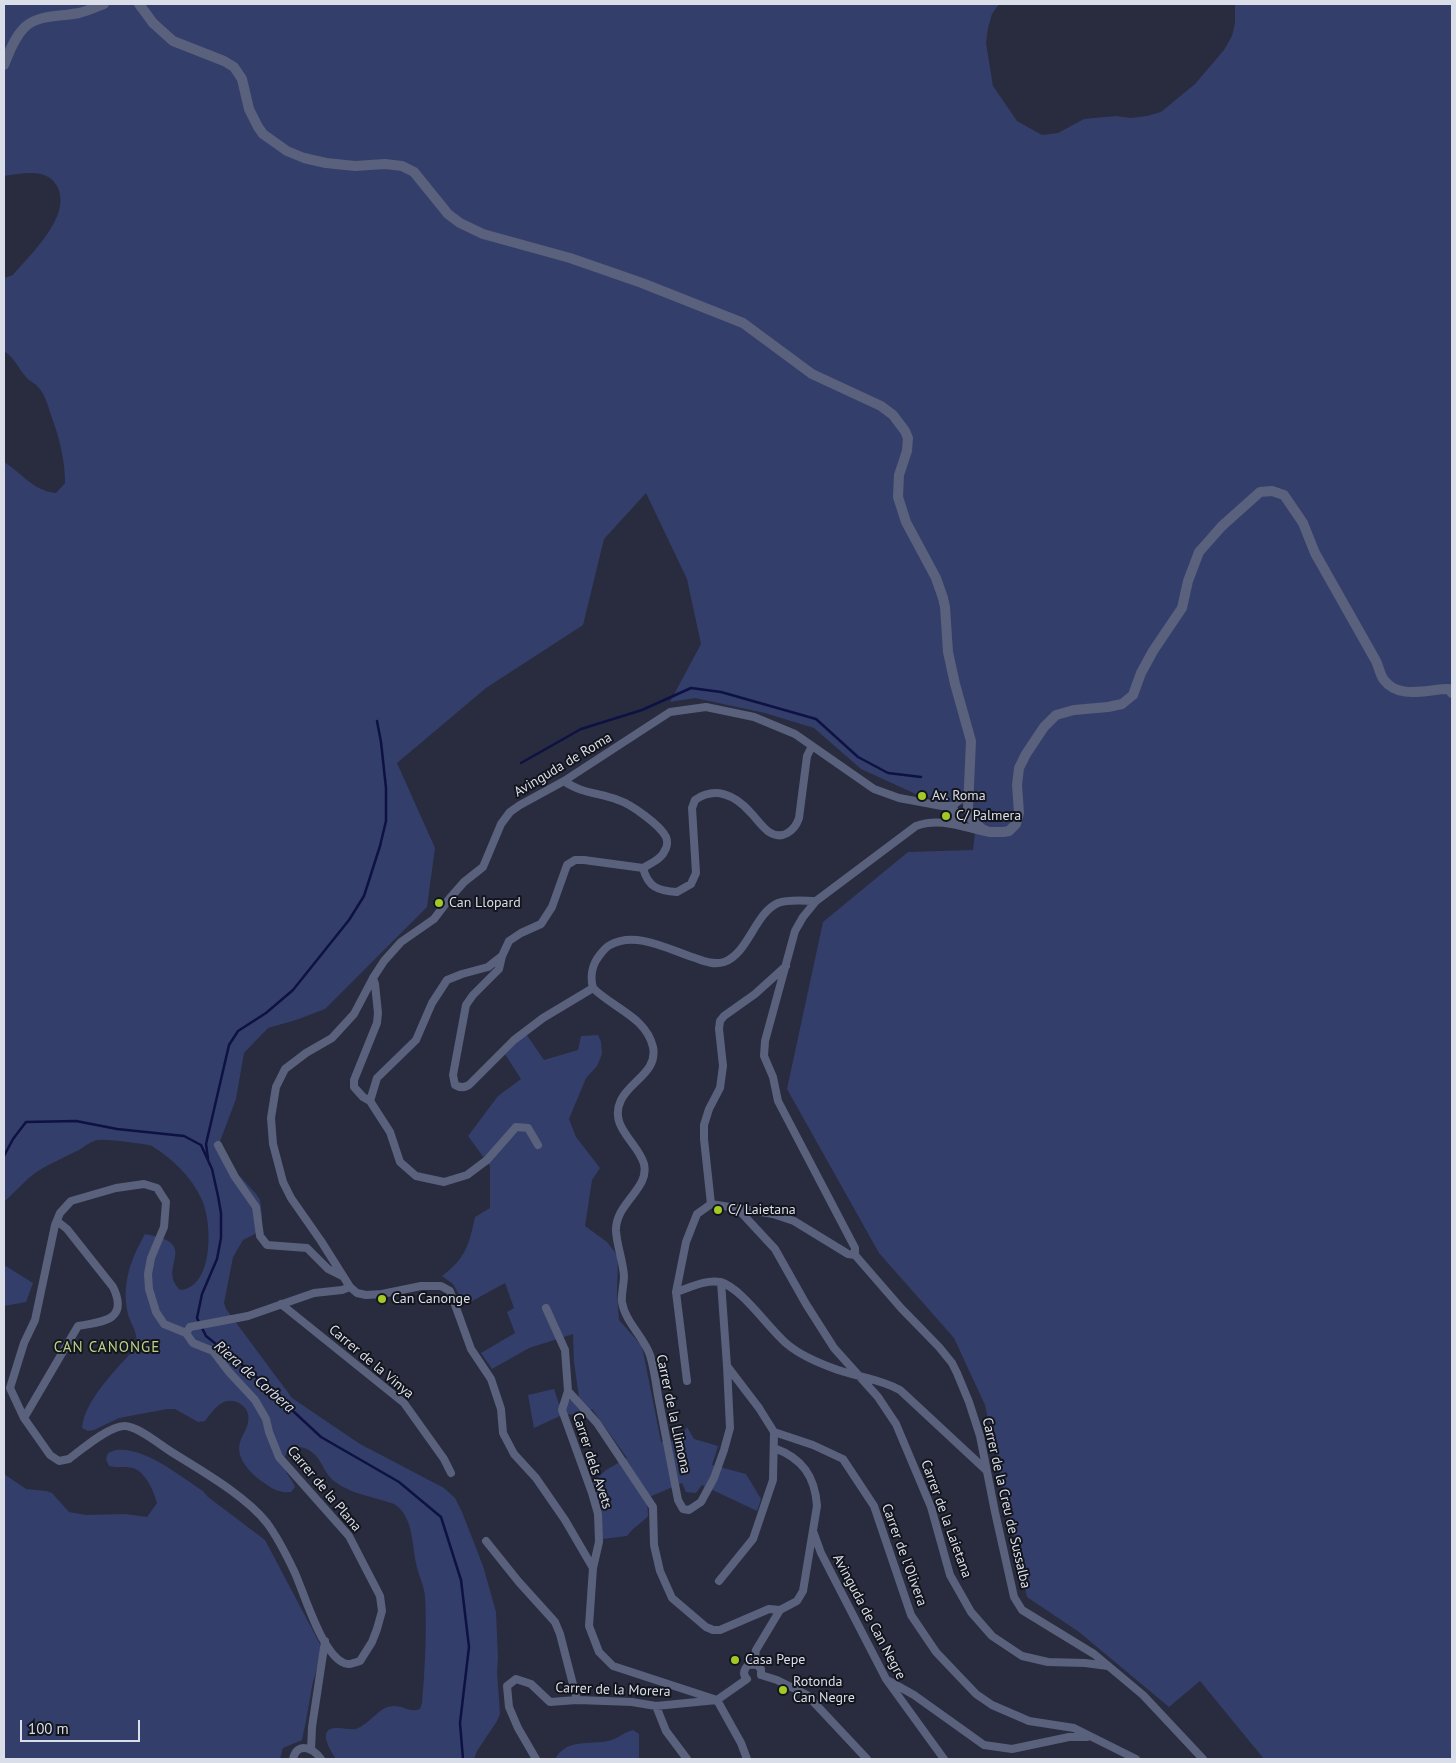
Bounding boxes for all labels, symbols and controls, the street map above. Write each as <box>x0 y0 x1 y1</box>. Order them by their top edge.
street label: Avinguda de Roma <box>511 729 615 801</box>
place label: Av. Roma <box>932 788 986 804</box>
marker: Av. Roma <box>916 790 928 802</box>
place label: C/ Palmera <box>956 808 1021 824</box>
marker: C/ Palmera <box>940 810 952 822</box>
place label: Can Llopard <box>449 895 521 911</box>
marker: Can Llopard <box>433 897 445 909</box>
place label: C/ Laietana <box>728 1202 796 1218</box>
marker: C/ Laietana <box>712 1204 724 1216</box>
place label: Can Canonge <box>392 1291 470 1307</box>
marker: Can Canonge <box>376 1293 388 1305</box>
street label: Carrer de la Vinya <box>325 1322 417 1402</box>
water label: Riera de Corbera <box>210 1337 298 1417</box>
district label: CAN CANONGE <box>52 1339 162 1357</box>
street label: Carrer de la Llimona <box>652 1353 694 1475</box>
street label: Carrer dels Avets <box>569 1411 615 1511</box>
street label: Carrer de la Creu de Sussalba <box>978 1416 1034 1590</box>
street label: Carrer de la Plana <box>283 1443 365 1535</box>
street label: Carrer de la Laietana <box>917 1458 975 1580</box>
street label: Carrer de l'Olivera <box>878 1502 930 1608</box>
street label: Avinguda de Can Negre <box>829 1552 909 1682</box>
place label: Casa Pepe <box>745 1652 805 1668</box>
marker: Casa Pepe <box>729 1654 741 1666</box>
place label: Rotonda Can Negre <box>793 1674 855 1706</box>
street label: Carrer de la Morera <box>555 1680 671 1700</box>
marker: Rotonda Can Negre <box>777 1684 789 1696</box>
scale bar <box>22 1710 142 1742</box>
text: 100 m <box>28 1719 69 1738</box>

